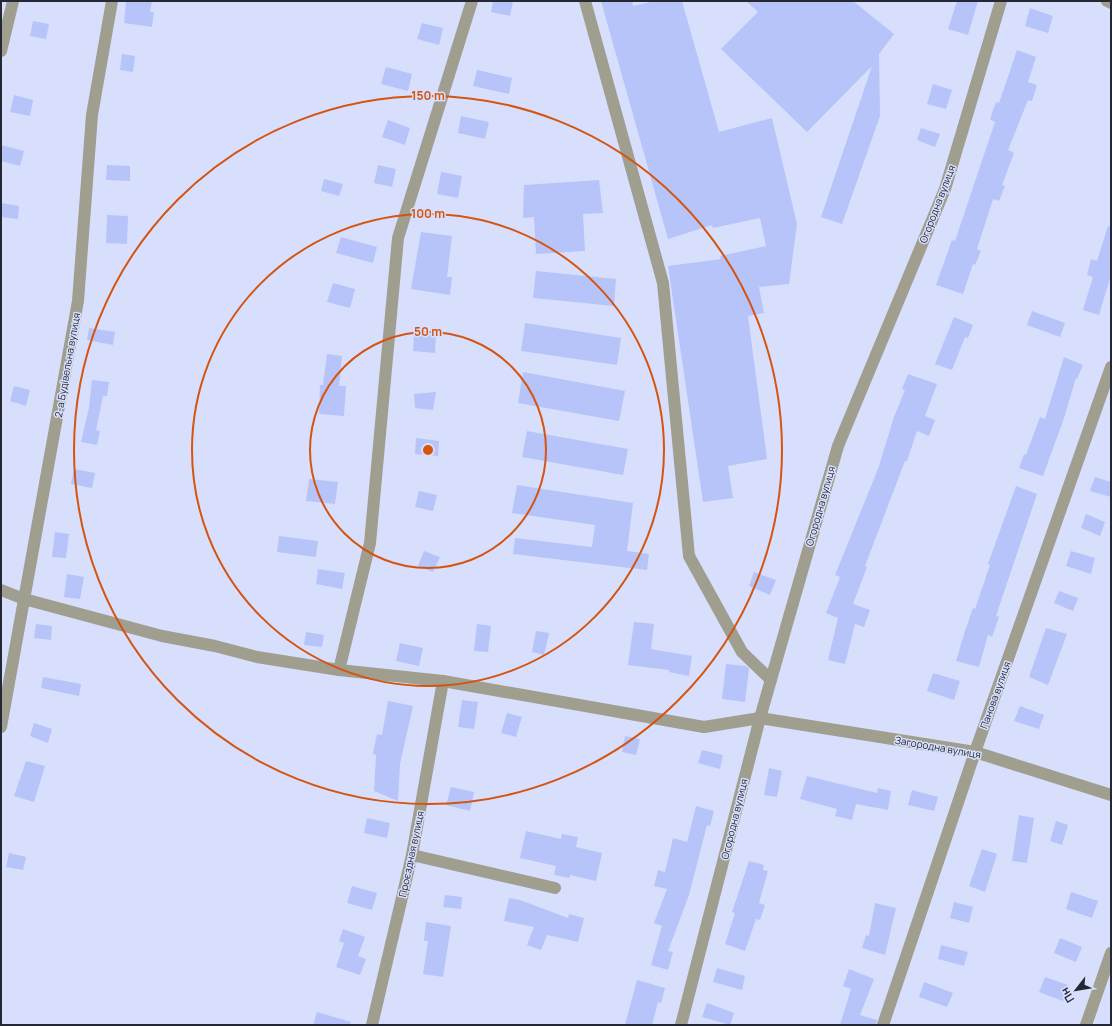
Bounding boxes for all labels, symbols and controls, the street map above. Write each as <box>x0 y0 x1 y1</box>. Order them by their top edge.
text: 150 m <box>411 87 445 104</box>
street label: Огородна вулиця <box>916 163 958 245</box>
text: 100 m <box>411 205 445 222</box>
street label: 2-а Будівельна вулиця <box>51 312 83 418</box>
text: 50 m <box>414 323 442 340</box>
centre of rings <box>421 443 435 457</box>
street label: Огородна вулиця <box>802 464 838 548</box>
street label: Панова вулиця <box>976 659 1014 731</box>
street label: Загородна вулиця <box>894 733 982 761</box>
street label: Огородна вулиця <box>717 777 751 861</box>
street label: Проєздная вулиця <box>395 810 427 898</box>
north arrow <box>1056 970 1096 1010</box>
text: Пн <box>1057 985 1077 1006</box>

